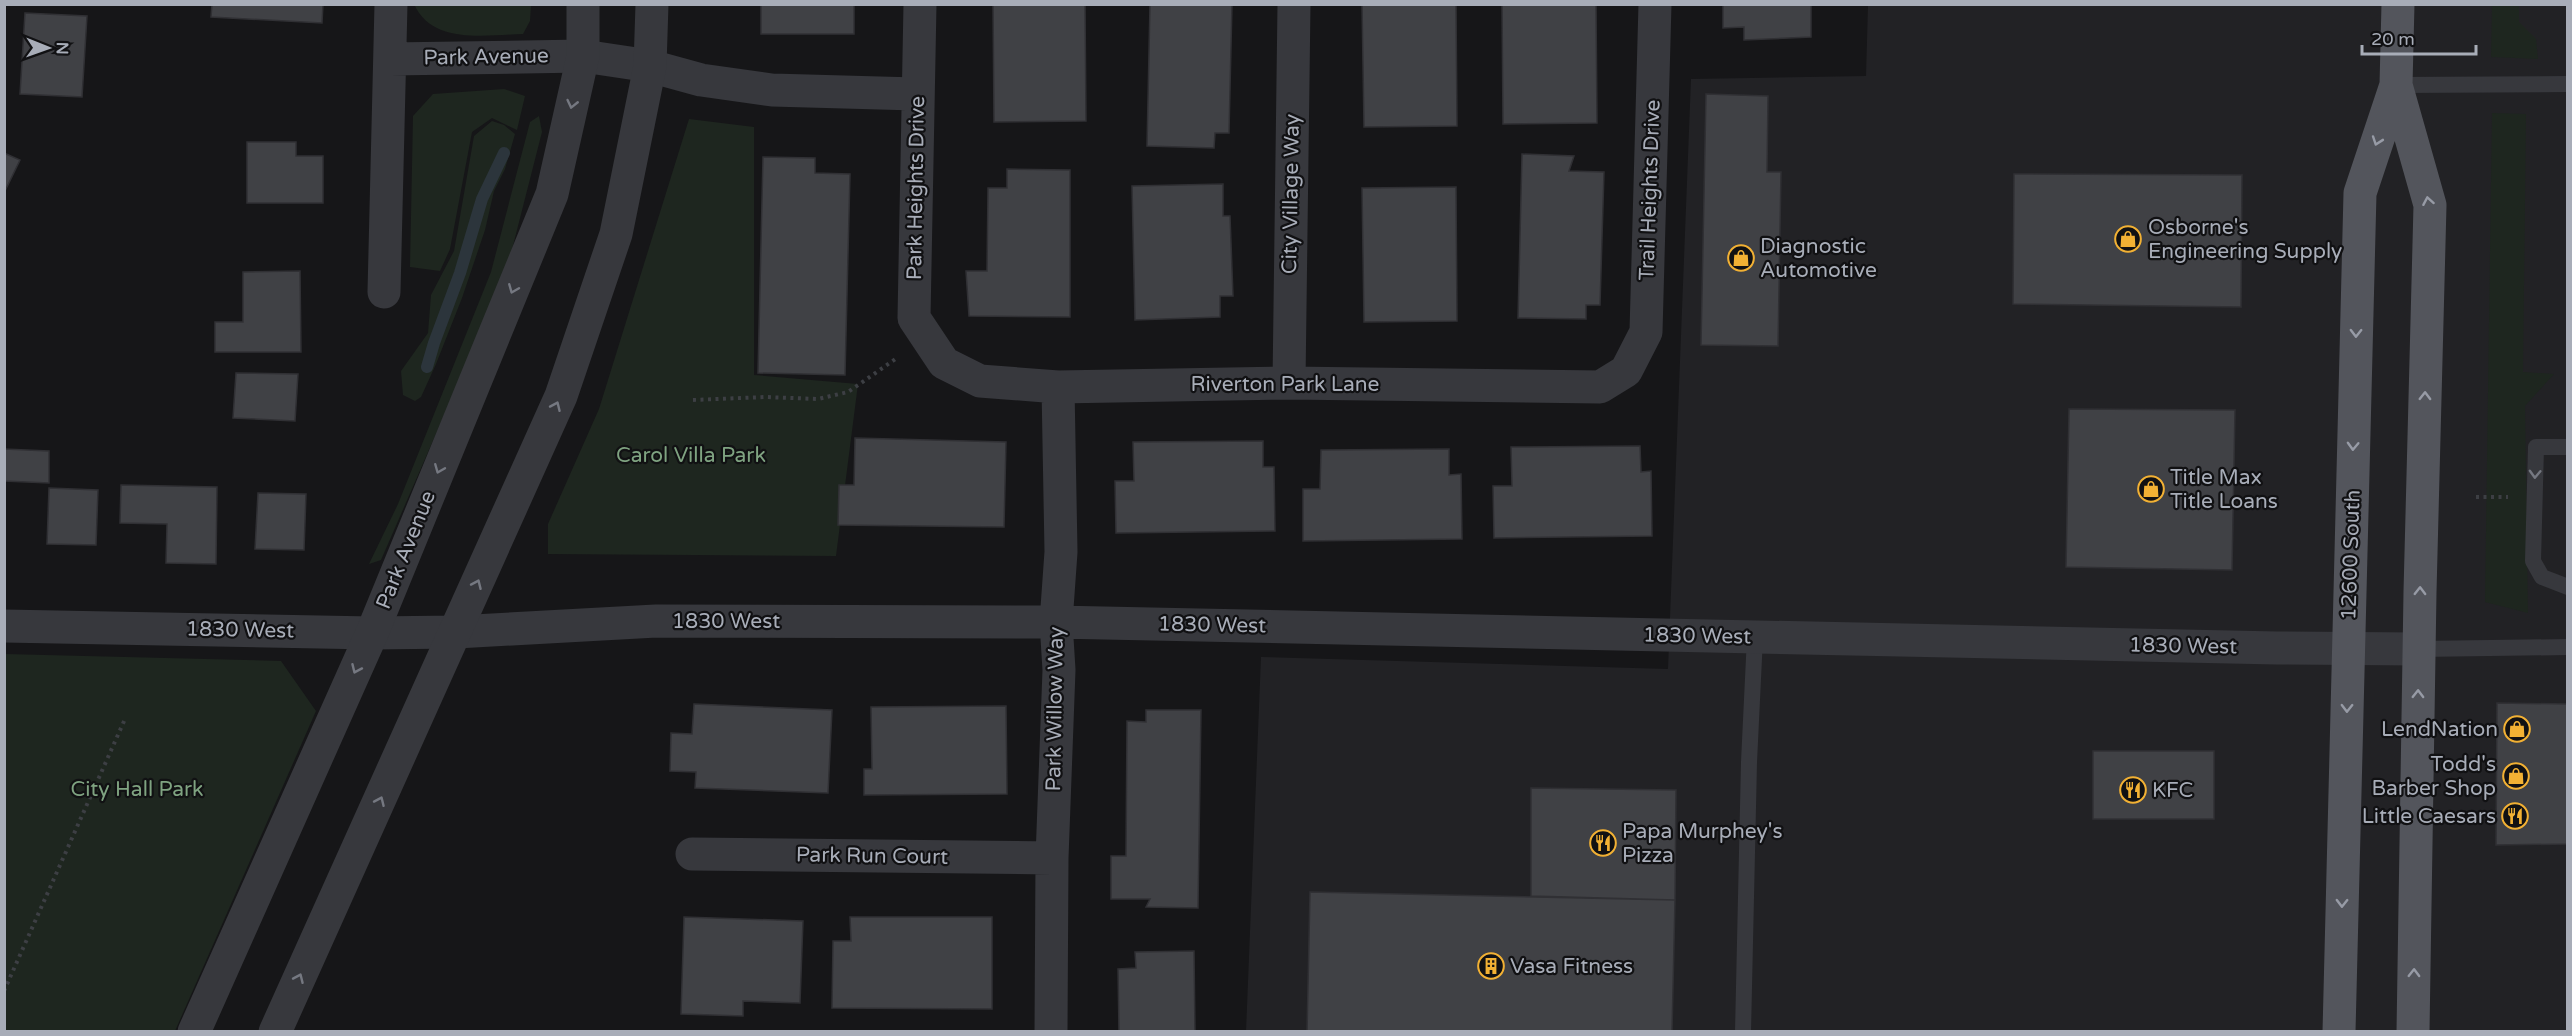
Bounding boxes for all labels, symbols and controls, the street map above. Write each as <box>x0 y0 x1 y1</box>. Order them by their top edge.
north arrow <box>18 18 78 78</box>
scale bar <box>2362 18 2476 56</box>
text: 20 m <box>2371 28 2415 50</box>
text: N <box>52 42 72 55</box>
street label: Park Avenue <box>423 43 549 71</box>
street label: Park Heights Drive <box>902 96 930 280</box>
one-way arrow <box>566 99 579 109</box>
street label: Trail Heights Drive <box>1634 99 1666 281</box>
street label: City Village Way <box>1277 114 1305 274</box>
one-way arrow <box>2372 135 2385 145</box>
one-way arrow <box>2422 197 2434 206</box>
place label: Osborne's Engineering Supply <box>2148 215 2342 264</box>
shop icon: Osborne's Engineering Supply <box>2113 224 2143 254</box>
place label: Diagnostic Automotive <box>1760 234 1877 283</box>
shop icon: Diagnostic Automotive <box>1726 243 1756 273</box>
one-way arrow <box>508 283 520 294</box>
one-way arrow <box>2350 328 2363 337</box>
street label: Riverton Park Lane <box>1191 372 1380 397</box>
one-way arrow <box>2418 392 2431 401</box>
one-way arrow <box>549 402 561 413</box>
one-way arrow <box>2347 441 2360 450</box>
park label: Carol Villa Park <box>616 443 766 468</box>
one-way arrow <box>434 463 446 474</box>
place label: Title Max Title Loans <box>2170 465 2278 514</box>
one-way arrow <box>2529 470 2542 479</box>
shop icon: Title Max Title Loans <box>2136 474 2166 504</box>
street label: Park Avenue <box>371 487 441 613</box>
street label: 12600 South <box>2336 489 2366 621</box>
one-way arrow <box>470 580 482 591</box>
one-way arrow <box>2414 586 2426 595</box>
street label: 1830 West <box>672 609 780 634</box>
street label: 1830 West <box>1158 612 1266 638</box>
street label: 1830 West <box>186 617 294 643</box>
street label: 1830 West <box>1643 623 1751 649</box>
street label: Park Willow Way <box>1041 626 1069 792</box>
street label: 1830 West <box>2129 633 2237 659</box>
one-way arrow <box>351 662 363 673</box>
one-way arrow <box>2412 690 2424 699</box>
one-way arrow <box>2341 704 2353 713</box>
shop icon: LendNation <box>2502 714 2532 744</box>
place label: LendNation <box>2381 717 2498 742</box>
place label: Todd's Barber Shop <box>2371 752 2496 801</box>
shop icon: Todd's Barber Shop <box>2501 761 2531 791</box>
restaurant icon: KFC <box>2118 775 2148 805</box>
park label: City Hall Park <box>71 777 203 802</box>
place label: KFC <box>2152 778 2193 803</box>
one-way arrow <box>373 796 385 807</box>
restaurant icon: Little Caesars <box>2500 801 2530 831</box>
place label: Little Caesars <box>2362 804 2496 829</box>
place label: Papa Murphey's Pizza <box>1622 819 1783 868</box>
restaurant icon: Papa Murphey's Pizza <box>1588 828 1618 858</box>
street label: Park Run Court <box>796 842 948 870</box>
one-way arrow <box>2336 899 2349 908</box>
building icon: Vasa Fitness <box>1476 951 1506 981</box>
place label: Vasa Fitness <box>1510 954 1633 979</box>
one-way arrow <box>2407 969 2420 978</box>
one-way arrow <box>292 974 304 985</box>

